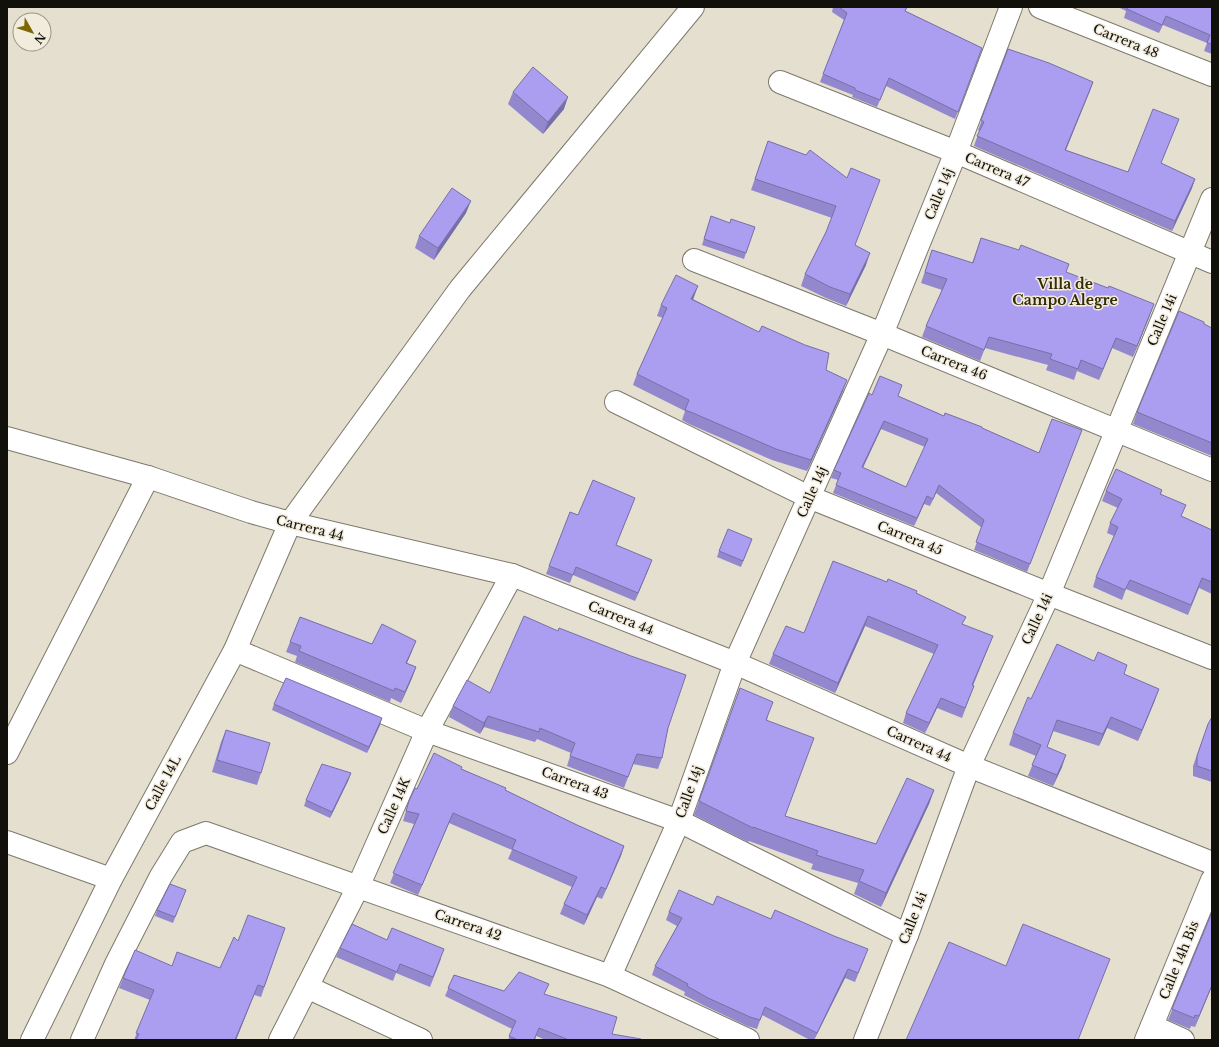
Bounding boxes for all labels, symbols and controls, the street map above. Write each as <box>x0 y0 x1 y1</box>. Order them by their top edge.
north arrow <box>12 12 52 52</box>
street label: Carrera 48 <box>1090 20 1162 62</box>
text: N <box>31 30 48 47</box>
street label: Carrera 47 <box>962 149 1032 191</box>
street label: Calle 14j <box>921 165 957 223</box>
district label: Villa de Campo Alegre <box>1012 275 1118 309</box>
street label: Calle 14i <box>1143 291 1181 349</box>
street label: Carrera 46 <box>918 342 990 384</box>
street label: Calle 14j <box>793 464 831 520</box>
street label: Carrera 44 <box>274 511 346 545</box>
street label: Carrera 45 <box>875 517 945 559</box>
street label: Calle 14i <box>1018 590 1057 648</box>
street label: Carrera 44 <box>586 597 656 639</box>
street label: Carrera 44 <box>884 722 954 766</box>
street label: Calle 14L <box>141 752 185 814</box>
street label: Carrera 43 <box>539 763 611 803</box>
street label: Calle 14j <box>672 763 706 821</box>
street label: Calle 14K <box>374 774 414 837</box>
street label: Calle 14i <box>895 889 931 947</box>
street label: Carrera 42 <box>432 906 504 944</box>
street label: Calle 14h Bis <box>1155 918 1203 1002</box>

